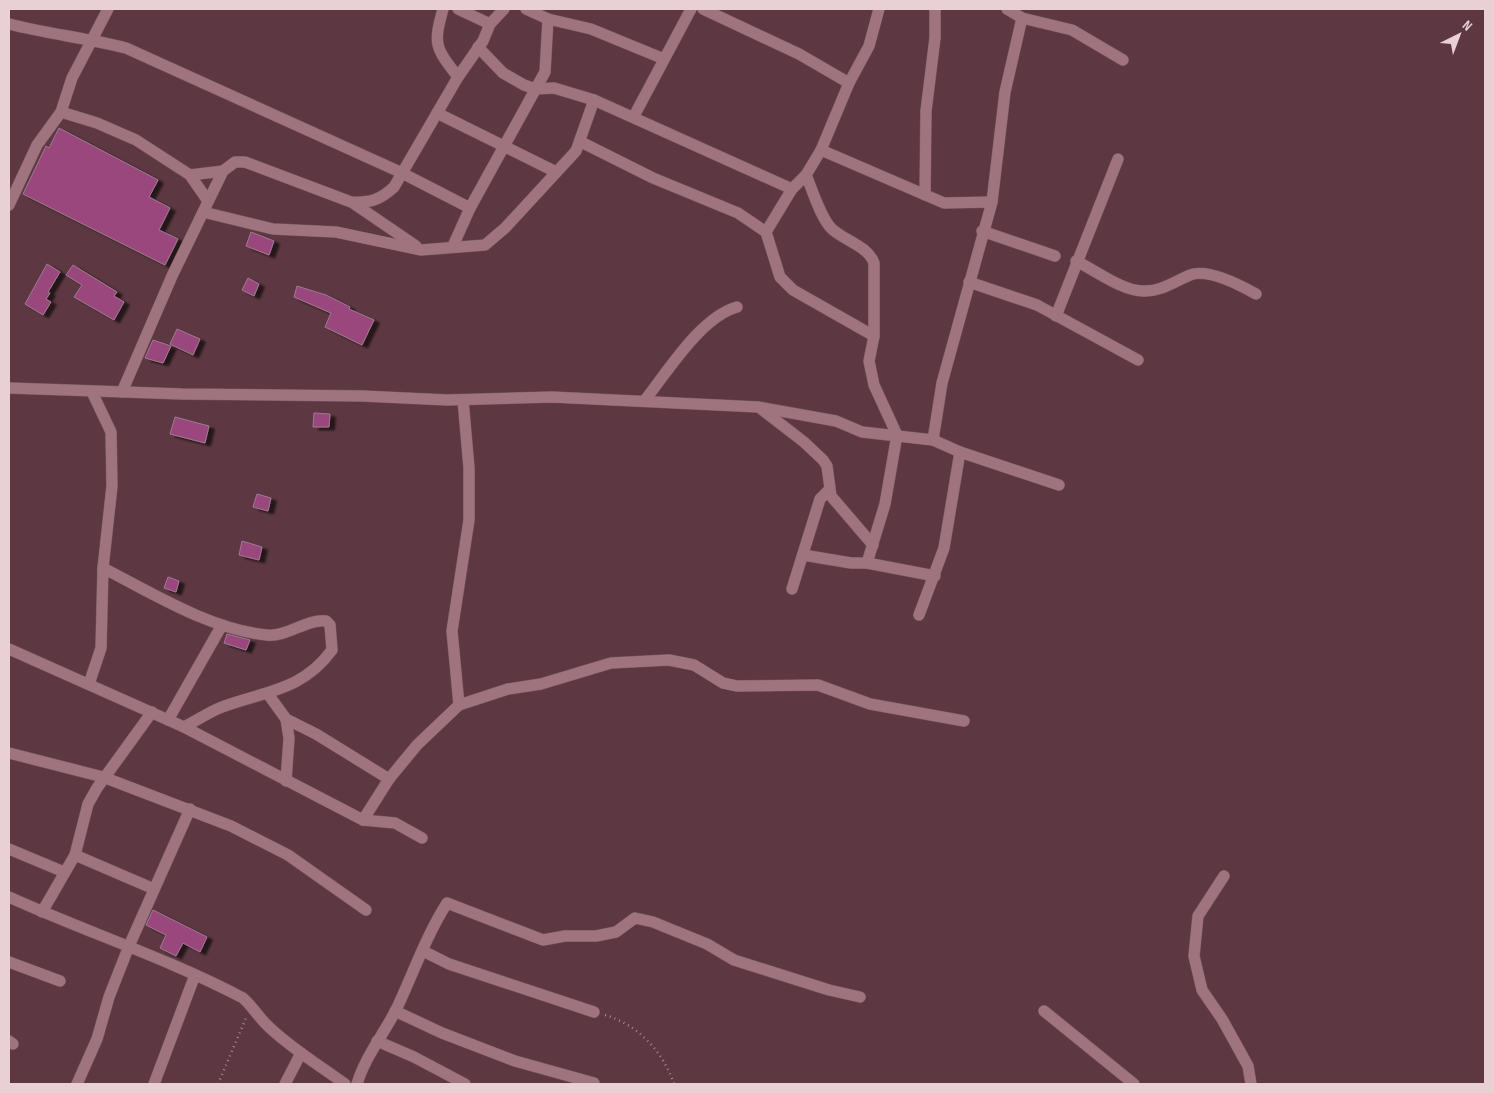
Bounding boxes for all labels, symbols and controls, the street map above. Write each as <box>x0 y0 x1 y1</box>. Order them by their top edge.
north arrow <box>1434 10 1484 60</box>
text: N <box>1459 17 1476 35</box>

